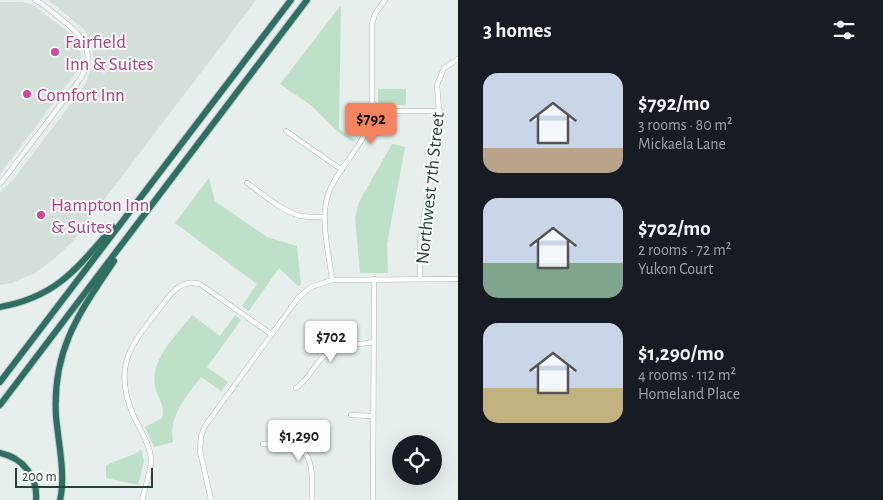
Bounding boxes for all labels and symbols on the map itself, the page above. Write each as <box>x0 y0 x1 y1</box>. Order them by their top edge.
place label: Fairfield Inn & Suites <box>65 33 154 74</box>
marker: Fairfield Inn & Suites <box>49 46 61 58</box>
place label: Comfort Inn <box>37 86 125 105</box>
marker: Comfort Inn <box>21 88 33 100</box>
pin: $792 <box>341 102 401 145</box>
street label: Northwest 7th Street <box>413 111 448 265</box>
place label: Hampton Inn & Suites <box>51 196 149 237</box>
marker: Hampton Inn & Suites <box>35 209 47 221</box>
pin: $702 <box>301 320 361 363</box>
pin: $1,290 <box>258 420 340 462</box>
scale bar <box>15 465 152 488</box>

